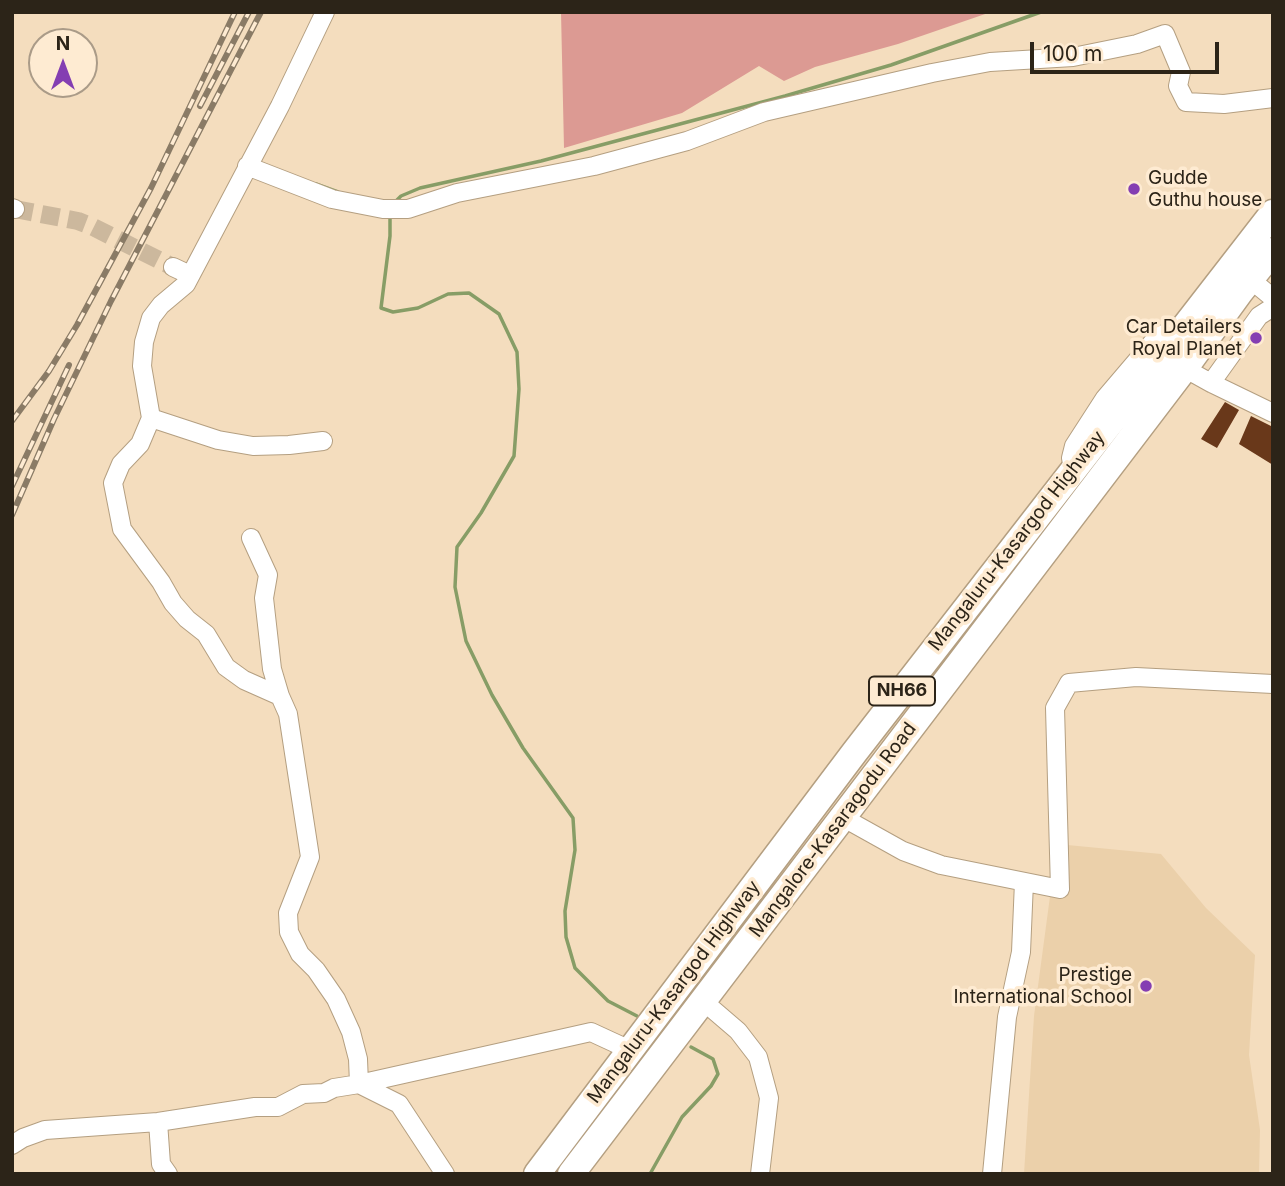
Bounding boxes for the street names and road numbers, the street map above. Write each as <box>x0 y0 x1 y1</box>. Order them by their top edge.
street label: Mangaluru-Kasargod Highway <box>924 426 1110 656</box>
road number: NH66 <box>869 676 935 706</box>
street label: Mangalore-Kasaragodu Road <box>745 718 921 942</box>
street label: Mangaluru-Kasargod Highway <box>583 876 765 1108</box>

